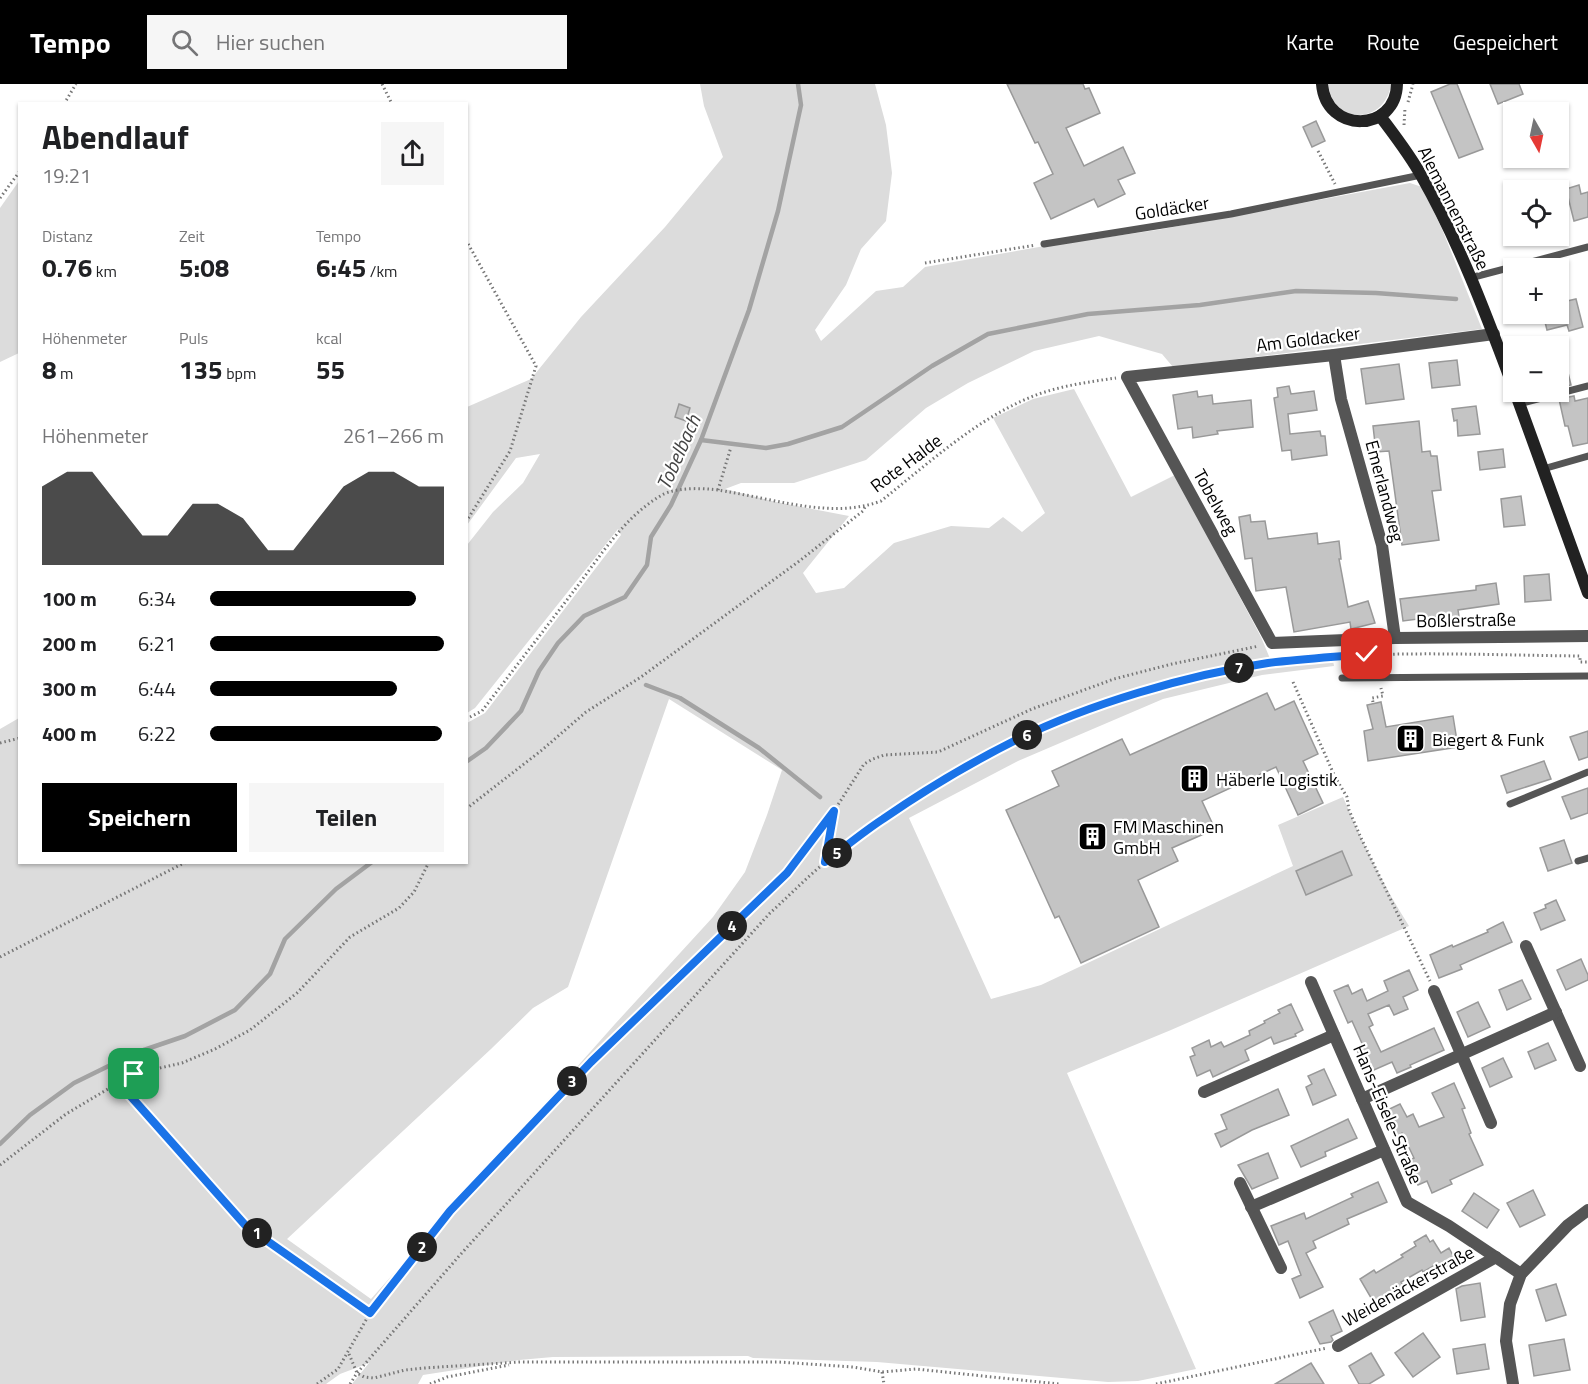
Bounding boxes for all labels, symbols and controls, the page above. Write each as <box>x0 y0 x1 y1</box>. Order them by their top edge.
search box <box>147 15 567 69</box>
text: Tempo <box>30 21 111 64</box>
text: Hier suchen <box>216 25 325 59</box>
icon: search <box>168 26 201 59</box>
text: Karte <box>1286 26 1334 58</box>
text: Route <box>1367 26 1420 58</box>
text: Gespeichert <box>1453 26 1558 58</box>
north arrow <box>1503 102 1569 168</box>
map controls <box>1503 102 1569 402</box>
text: Abendlauf <box>42 112 189 162</box>
button: share <box>381 122 444 185</box>
street label: Alemannenstraße <box>1411 142 1497 274</box>
text: 19:21 <box>42 160 91 191</box>
button: locate <box>1503 180 1569 246</box>
street label: Goldäcker <box>1133 189 1211 227</box>
text: Distanz <box>42 224 93 248</box>
text: Zeit <box>179 224 205 248</box>
text: Tempo <box>316 224 361 248</box>
text: 0.76 <box>42 248 92 287</box>
text: 5:08 <box>179 248 229 287</box>
text: 6:45 <box>316 248 366 287</box>
button: + <box>1503 258 1569 324</box>
text: km <box>92 259 117 283</box>
text: /km <box>366 259 398 283</box>
street label: Am Goldacker <box>1254 319 1362 359</box>
text: Höhenmeter <box>42 326 127 350</box>
text: Puls <box>179 326 208 350</box>
text: kcal <box>316 326 342 350</box>
button: − <box>1503 336 1569 402</box>
text: 8 <box>42 350 57 389</box>
text: 135 <box>179 350 223 389</box>
text: 55 <box>316 350 345 389</box>
text: m <box>57 361 73 385</box>
text: bpm <box>223 361 256 385</box>
water label: Tobelbach <box>648 409 709 495</box>
text: Höhenmeter <box>42 420 148 451</box>
text: 261–266 m <box>343 420 444 451</box>
street label: Rote Halde <box>864 427 948 499</box>
street label: Emerlandweg <box>1358 437 1412 545</box>
street label: Tobelweg <box>1187 464 1245 540</box>
text: 100 m <box>42 583 97 614</box>
text: 6:34 <box>138 583 176 614</box>
street label: Boßlerstraße <box>1416 606 1516 634</box>
text: 200 m <box>42 628 97 659</box>
text: 6:21 <box>138 628 176 659</box>
pin <box>1341 628 1392 679</box>
icon: check <box>1350 637 1383 670</box>
pin: 7 <box>1224 653 1254 683</box>
text: 7 <box>1235 656 1243 680</box>
text: 300 m <box>42 673 97 704</box>
text: 6:44 <box>138 673 176 704</box>
text: 400 m <box>42 718 97 749</box>
text: 6:22 <box>138 718 176 749</box>
pin: 6 <box>1012 720 1042 750</box>
text: 6 <box>1023 723 1031 747</box>
building icon: Biegert & Funk <box>1395 723 1427 755</box>
place label: Biegert & Funk <box>1432 726 1545 753</box>
building icon: Häberle Logistik <box>1179 763 1211 795</box>
place label: Häberle Logistik <box>1216 766 1338 793</box>
button: Speichern <box>42 783 237 852</box>
button: Teilen <box>249 783 444 852</box>
place label: FM Maschinen GmbH <box>1113 813 1224 861</box>
building icon: FM Maschinen GmbH <box>1076 820 1108 852</box>
pin: 5 <box>822 838 852 868</box>
text: 5 <box>833 841 841 865</box>
pin: 4 <box>717 911 747 941</box>
text: 4 <box>728 914 736 938</box>
street label: Hans-Eisele-Straße <box>1346 1040 1430 1188</box>
pin <box>108 1048 159 1099</box>
icon: arrive <box>117 1057 150 1090</box>
pin: 3 <box>557 1066 587 1096</box>
text: 3 <box>568 1069 576 1093</box>
pin: 1 <box>242 1218 272 1248</box>
text: 1 <box>253 1221 261 1245</box>
pin: 2 <box>407 1232 437 1262</box>
text: 2 <box>418 1235 426 1259</box>
street label: Weidenäckerstraße <box>1337 1239 1479 1333</box>

